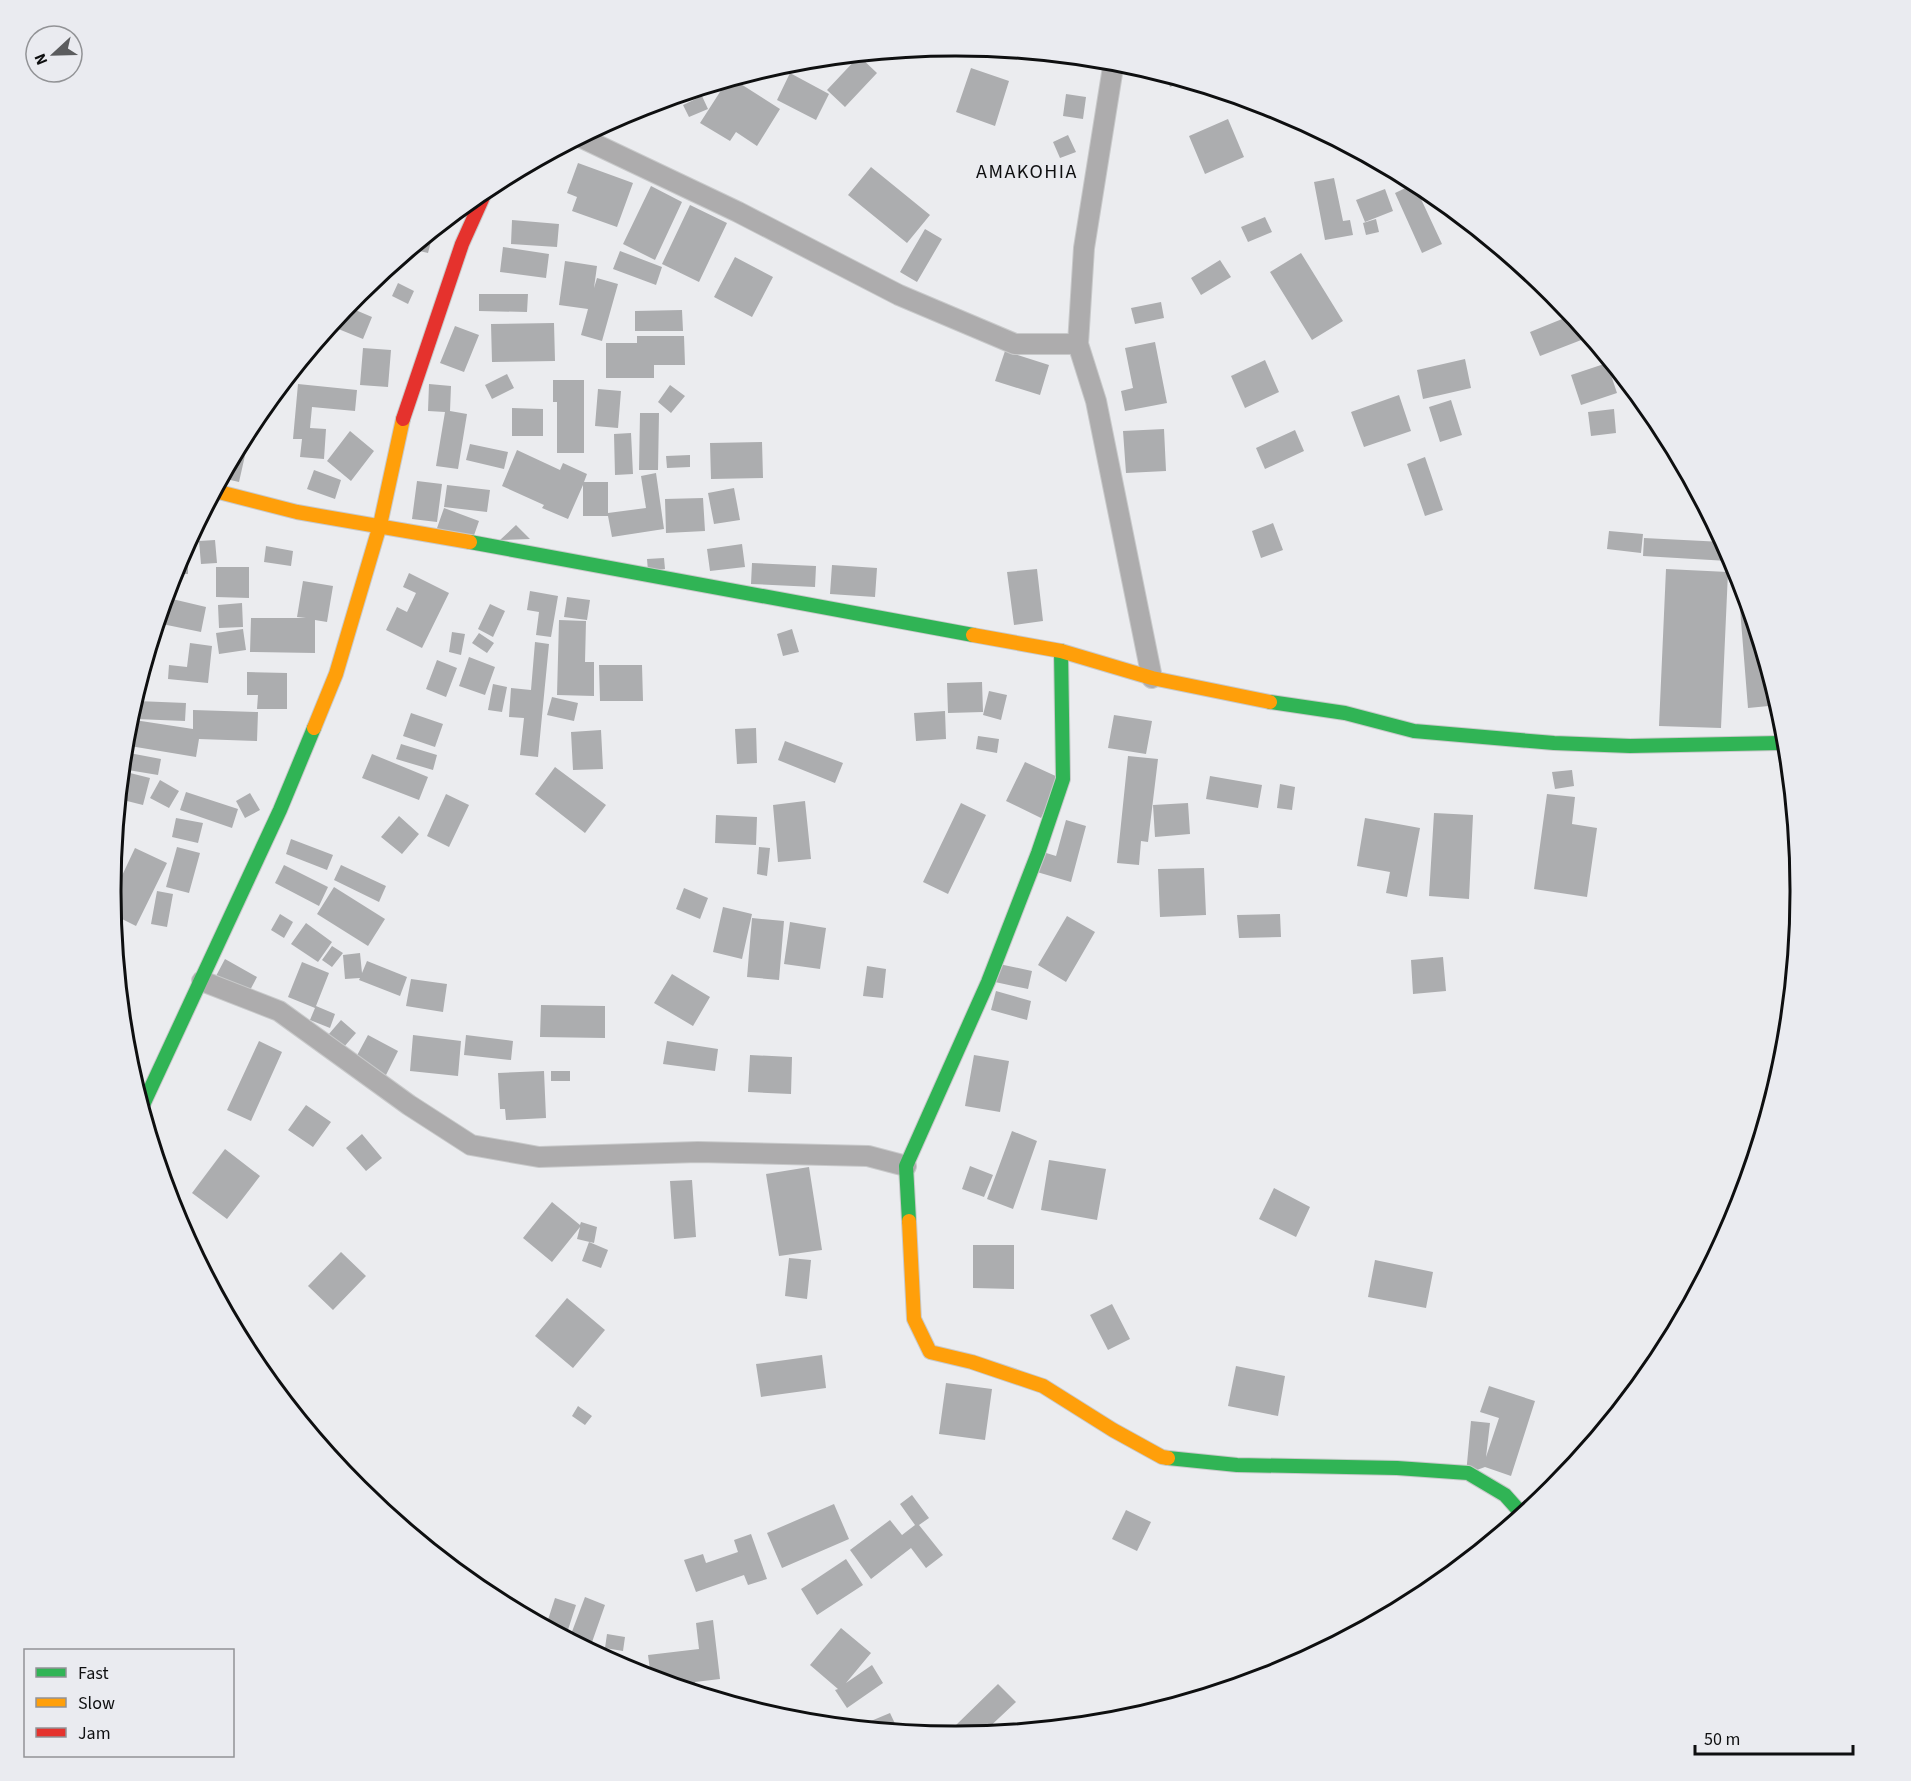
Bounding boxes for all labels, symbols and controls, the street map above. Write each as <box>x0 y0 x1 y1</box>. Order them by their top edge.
north arrow <box>24 24 84 84</box>
text: N <box>29 50 53 68</box>
district label: AMAKOHIA <box>976 158 1078 186</box>
legend <box>24 1649 234 1757</box>
text: Fast <box>78 1661 109 1686</box>
text: Slow <box>78 1691 115 1716</box>
scale bar <box>1695 1718 1852 1756</box>
text: Jam <box>78 1721 111 1746</box>
text: 50 m <box>1704 1727 1740 1752</box>

